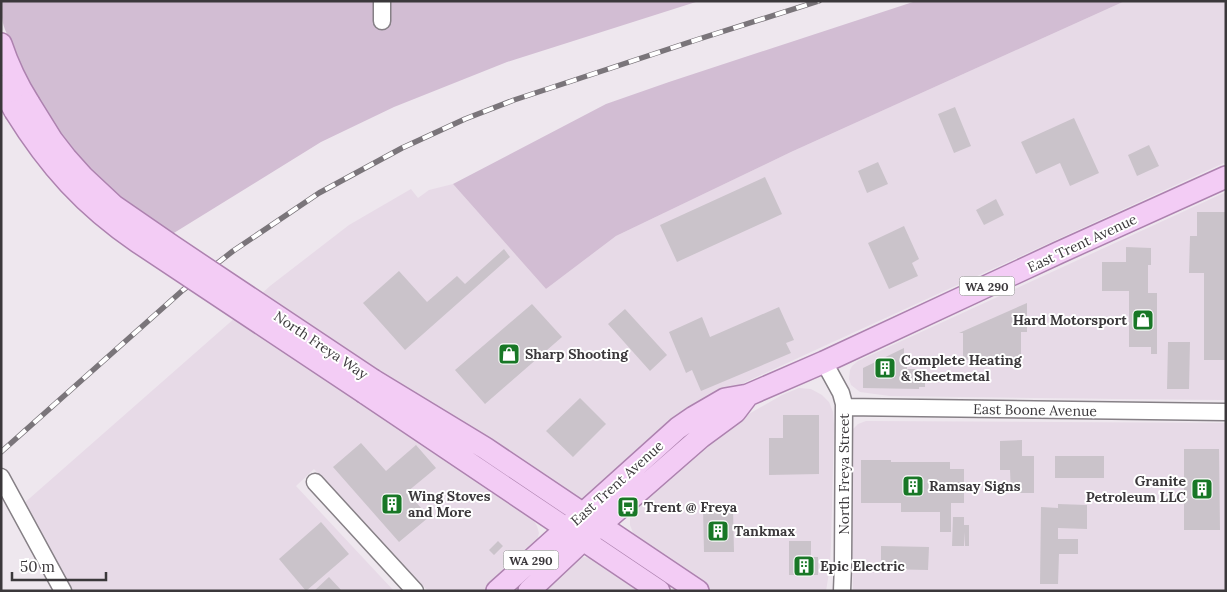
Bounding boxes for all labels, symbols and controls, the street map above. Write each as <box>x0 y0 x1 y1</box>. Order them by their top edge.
street label: East Trent Avenue <box>1024 210 1140 276</box>
road number: WA 290 <box>960 276 1014 296</box>
street label: North Freya Way <box>271 307 372 383</box>
shop icon: Hard Motorsport <box>1131 308 1155 332</box>
place label: Hard Motorsport <box>1013 311 1127 329</box>
shop icon: Sharp Shooting <box>497 342 521 366</box>
place label: Sharp Shooting <box>525 345 629 363</box>
place label: Complete Heating & Sheetmetal <box>901 351 1023 385</box>
building icon: Complete Heating & Sheetmetal <box>873 356 897 380</box>
street label: East Boone Avenue <box>973 400 1097 420</box>
street label: North Freya Street <box>835 413 853 535</box>
street label: East Trent Avenue <box>567 436 667 529</box>
place label: Granite Petroleum LLC <box>1086 472 1186 506</box>
building icon: Ramsay Signs <box>901 474 925 498</box>
place label: Ramsay Signs <box>929 477 1021 495</box>
building icon: Granite Petroleum LLC <box>1190 477 1214 501</box>
place label: Wing Stoves and More <box>408 487 491 521</box>
building icon: Wing Stoves and More <box>380 492 404 516</box>
bus stop icon: Trent @ Freya <box>616 495 640 519</box>
place label: Trent @ Freya <box>644 498 738 516</box>
building icon: Tankmax <box>706 519 730 543</box>
place label: Tankmax <box>734 522 795 540</box>
scale bar <box>12 550 106 582</box>
road number: WA 290 <box>504 550 558 570</box>
building icon: Epic Electric <box>792 554 816 578</box>
text: 50 m <box>20 557 55 576</box>
place label: Epic Electric <box>820 557 905 575</box>

